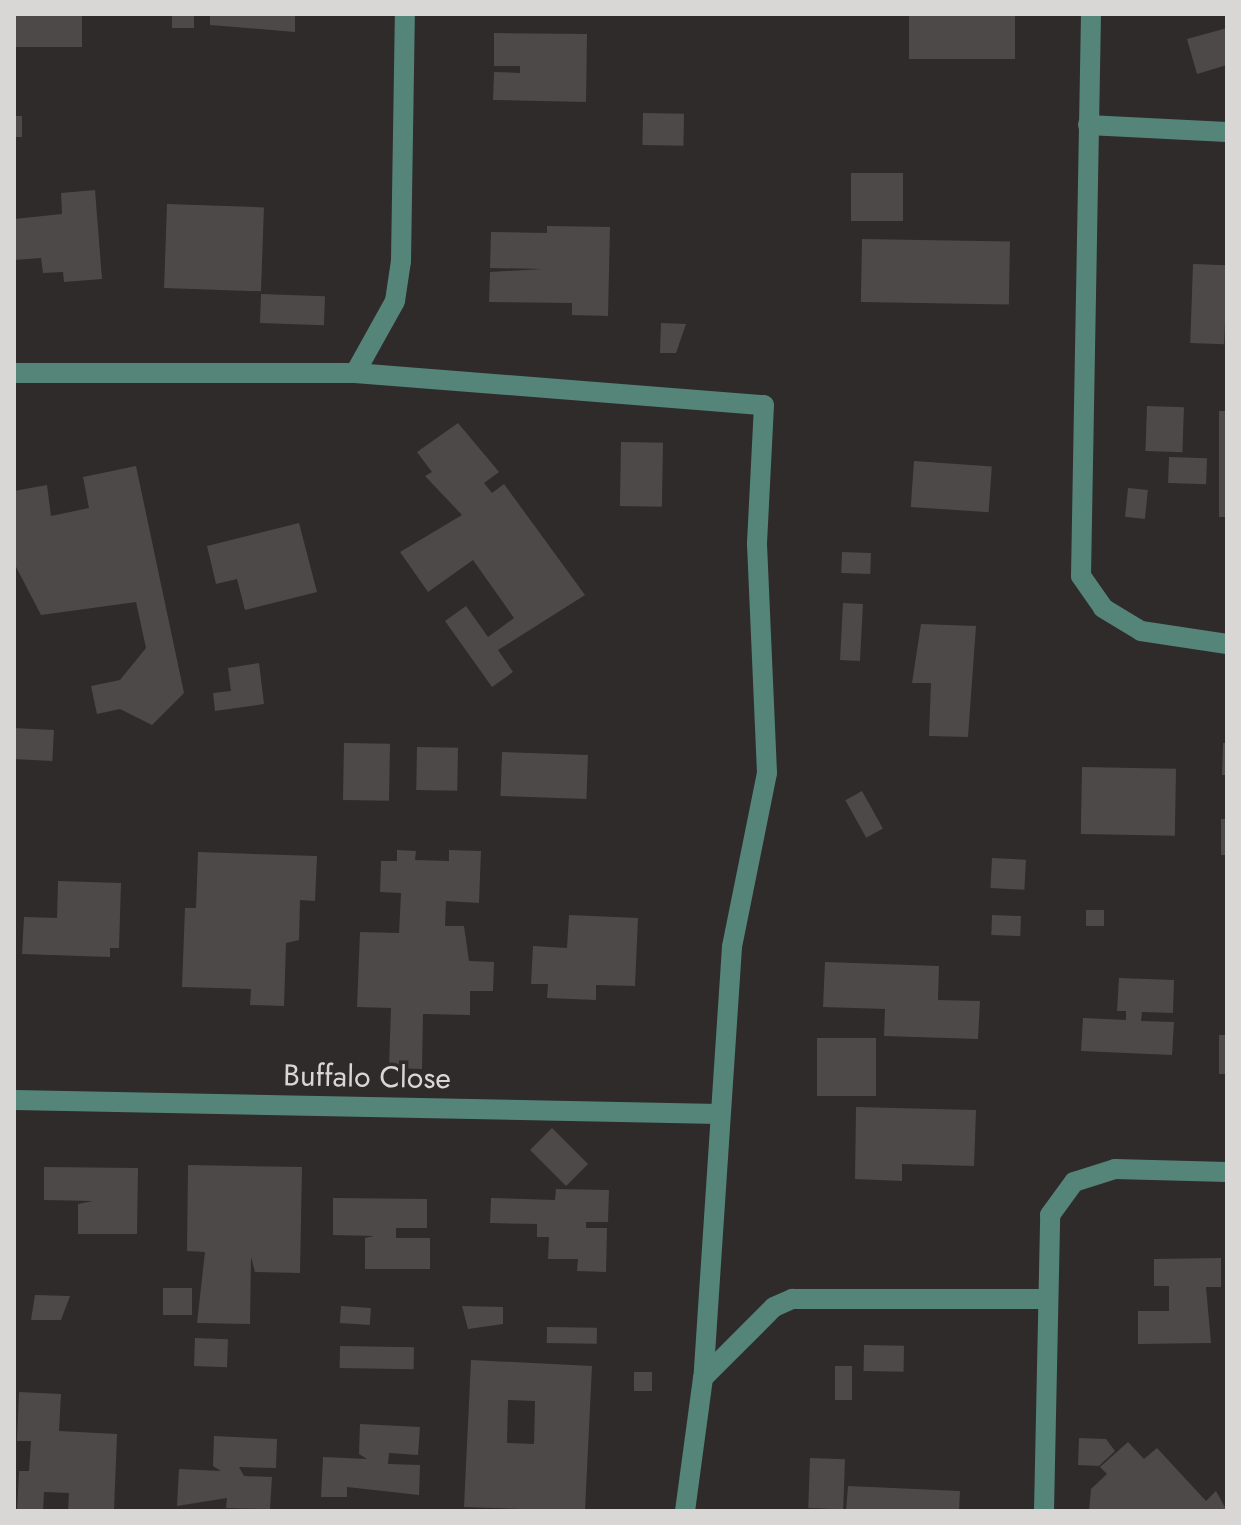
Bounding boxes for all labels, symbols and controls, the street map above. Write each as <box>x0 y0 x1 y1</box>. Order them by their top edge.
street label: Buffalo Close <box>283 1058 451 1096</box>

